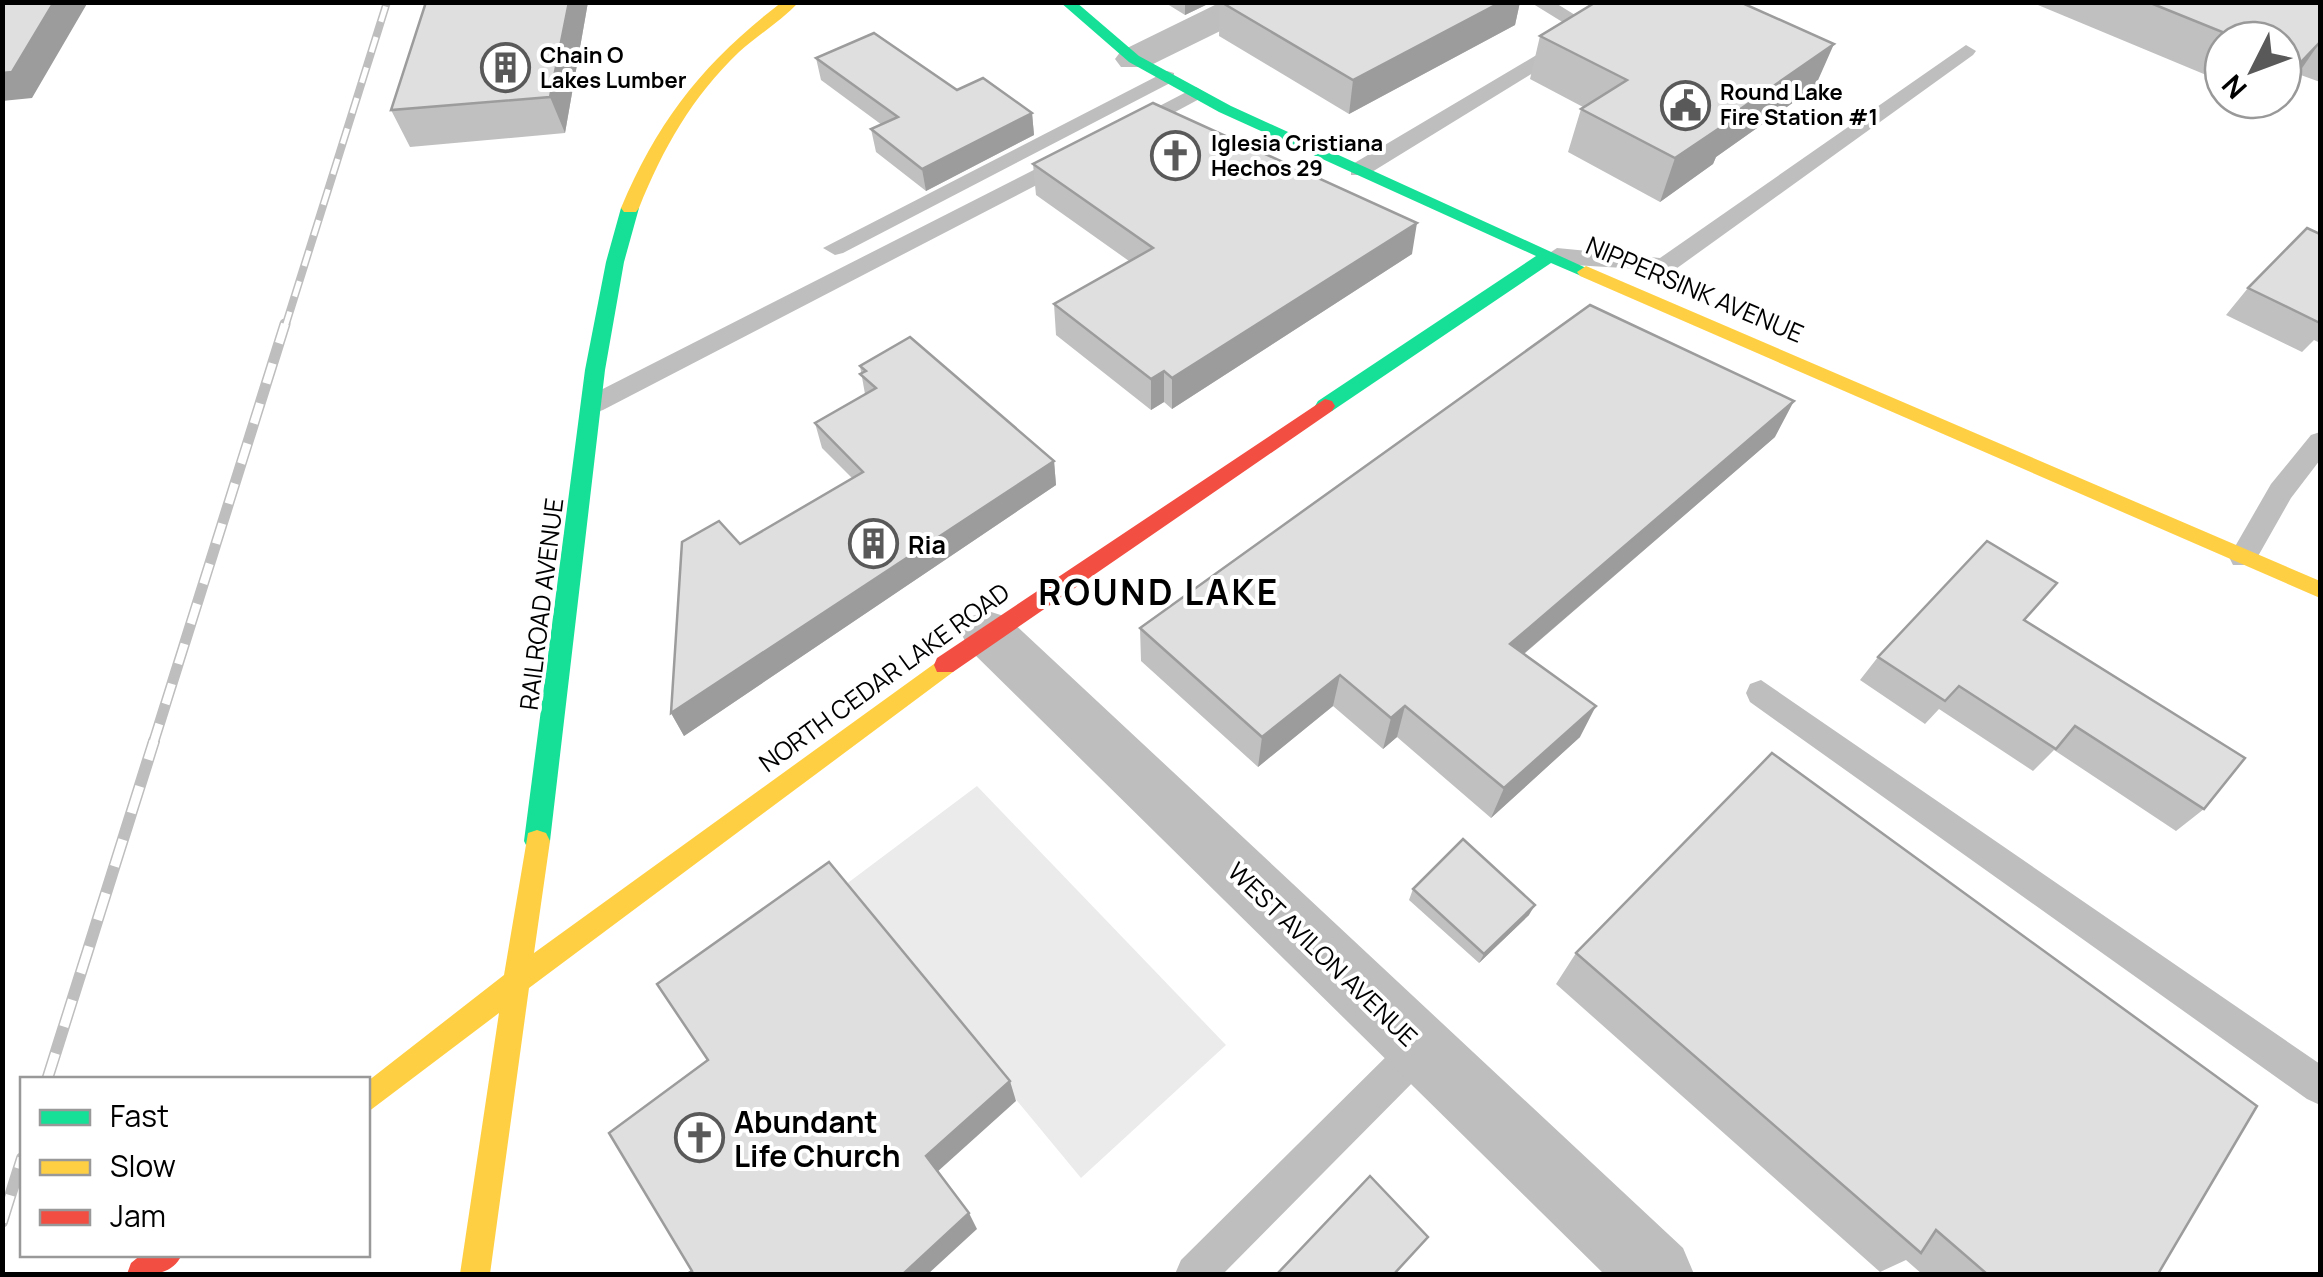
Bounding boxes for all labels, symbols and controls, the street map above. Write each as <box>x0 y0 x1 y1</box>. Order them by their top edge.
north arrow <box>2203 20 2303 120</box>
place label: Chain O Lakes Lumber <box>540 40 687 95</box>
building icon: Chain O Lakes Lumber <box>479 42 531 94</box>
text: N <box>2213 67 2255 108</box>
place label: Round Lake Fire Station #1 <box>1720 77 1878 132</box>
public building icon: Round Lake Fire Station #1 <box>1659 79 1711 131</box>
place label: Iglesia Cristiana Hechos 29 <box>1211 128 1383 183</box>
church icon: Iglesia Cristiana Hechos 29 <box>1150 130 1202 182</box>
street label: NIPPERSINK AVENUE <box>1581 227 1809 351</box>
street label: RAILROAD AVENUE <box>511 496 571 712</box>
building icon: Ria <box>847 518 899 570</box>
place label: Ria <box>908 527 946 562</box>
district label: ROUND LAKE <box>1038 568 1280 616</box>
street label: NORTH CEDAR LAKE ROAD <box>752 574 1016 780</box>
street label: WEST AVILON AVENUE <box>1220 854 1426 1054</box>
legend <box>20 1077 370 1257</box>
text: Fast <box>110 1095 169 1136</box>
place label: Abundant Life Church <box>734 1101 901 1176</box>
church icon: Abundant Life Church <box>673 1112 725 1164</box>
text: Slow <box>110 1145 176 1186</box>
text: Jam <box>110 1195 166 1236</box>

